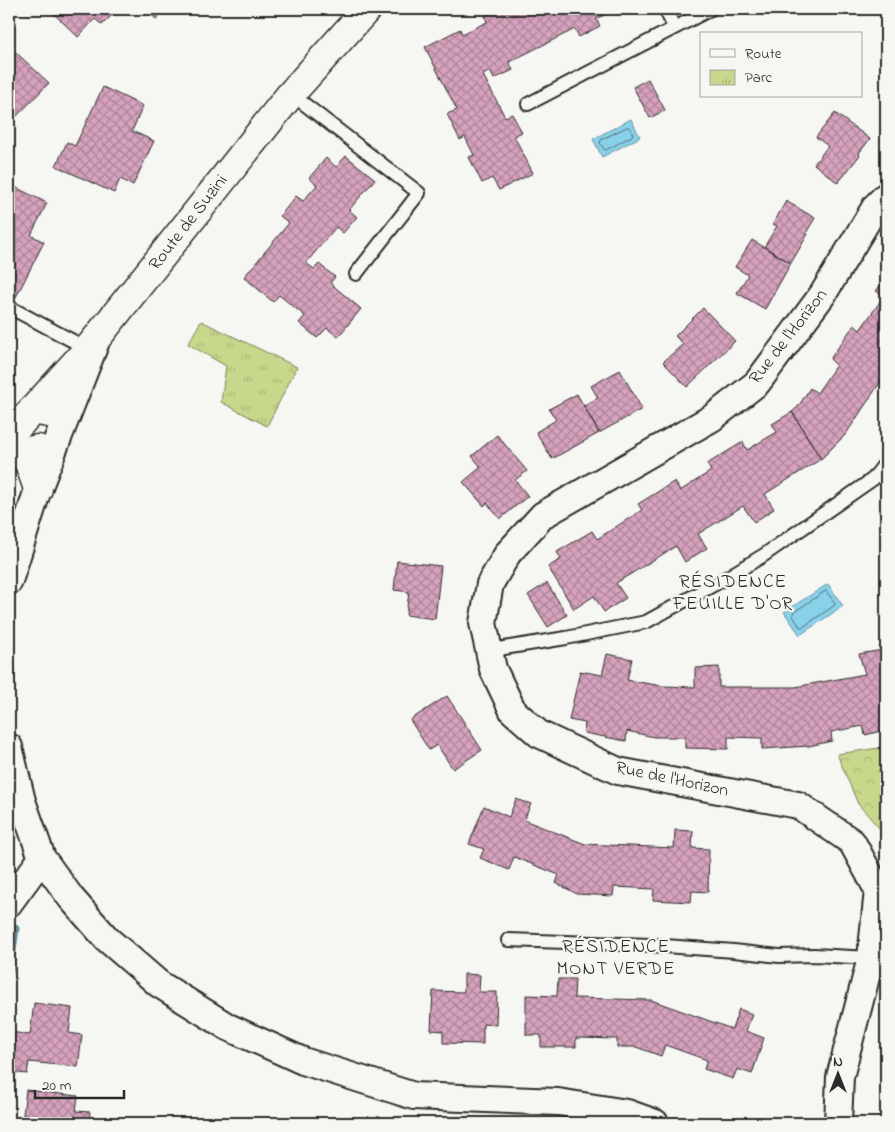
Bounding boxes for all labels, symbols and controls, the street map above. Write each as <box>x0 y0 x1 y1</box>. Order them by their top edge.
legend <box>700 32 862 98</box>
text: Route <box>745 43 782 65</box>
text: Parc <box>745 67 773 89</box>
street label: Route de Suzini <box>143 169 235 277</box>
street label: Rue de l'Horizon <box>743 284 835 390</box>
district label: RÉSIDENCE FEUILLE D'OR <box>672 569 793 618</box>
street label: Rue de l'Horizon <box>613 755 731 805</box>
district label: RÉSIDENCE MONT VERDE <box>557 934 675 983</box>
north arrow <box>812 1050 862 1100</box>
text: N <box>833 1052 843 1073</box>
scale bar <box>35 1067 124 1099</box>
text: 20 m <box>42 1075 72 1097</box>

